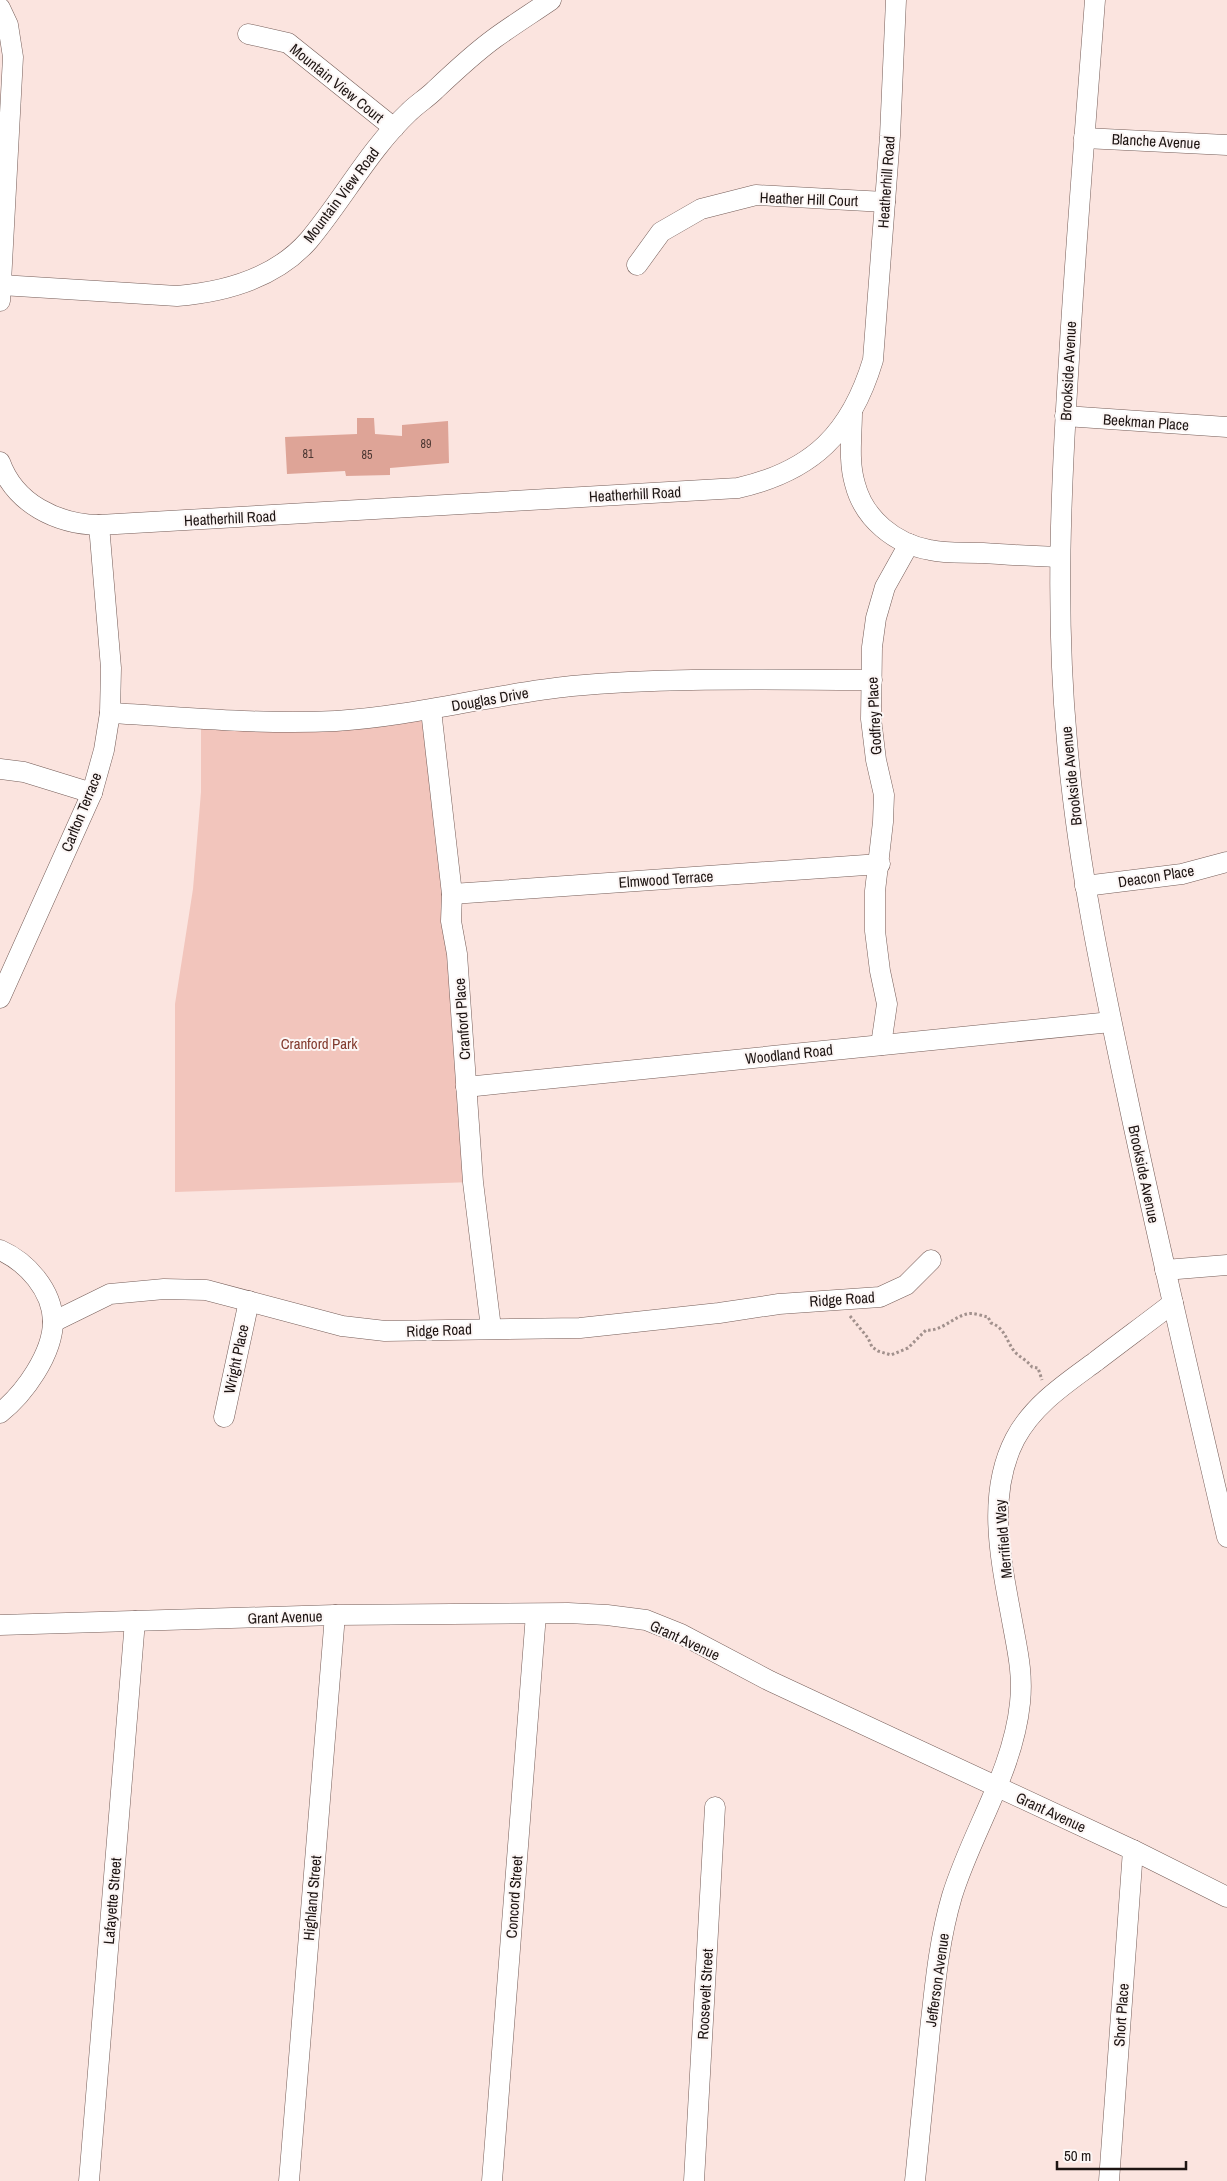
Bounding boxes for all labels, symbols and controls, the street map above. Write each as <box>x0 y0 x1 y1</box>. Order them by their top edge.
street label: Mountain View Court <box>286 39 389 128</box>
street label: Blanche Avenue <box>1111 128 1201 154</box>
street label: Heatherhill Road <box>872 135 900 229</box>
street label: Mountain View Road <box>298 143 384 247</box>
street label: Heather Hill Court <box>759 187 859 211</box>
street label: Brookside Avenue <box>1055 321 1081 421</box>
street label: Beekman Place <box>1102 409 1190 435</box>
house number: 89 <box>421 436 431 452</box>
house number: 81 <box>303 446 314 462</box>
house number: 85 <box>362 447 373 463</box>
street label: Heatherhill Road <box>588 481 682 507</box>
street label: Heatherhill Road <box>183 505 277 531</box>
street label: Godfrey Place <box>861 676 887 755</box>
street label: Douglas Drive <box>450 682 530 716</box>
street label: Brookside Avenue <box>1055 725 1087 827</box>
street label: Carlton Terrace <box>56 769 107 855</box>
street label: Deacon Place <box>1117 860 1196 892</box>
street label: Elmwood Terrace <box>618 865 714 893</box>
street label: Cranford Place <box>449 977 475 1061</box>
park label: Cranford Park <box>281 1033 358 1054</box>
street label: Woodland Road <box>744 1039 834 1069</box>
street label: Brookside Avenue <box>1123 1123 1165 1225</box>
street label: Ridge Road <box>809 1286 875 1312</box>
street label: Ridge Road <box>406 1318 472 1342</box>
street label: Wright Place <box>218 1322 254 1396</box>
street label: Merrifield Way <box>989 1498 1017 1580</box>
street label: Grant Avenue <box>247 1605 323 1629</box>
street label: Grant Avenue <box>647 1615 724 1665</box>
street label: Grant Avenue <box>1013 1787 1090 1837</box>
street label: Highland Street <box>298 1854 326 1941</box>
street label: Concord Street <box>501 1854 527 1939</box>
street label: Lafayette Street <box>98 1856 126 1945</box>
street label: Jefferson Avenue <box>920 1932 954 2028</box>
street label: Roosevelt Street <box>692 1947 718 2040</box>
street label: Short Place <box>1108 1982 1134 2047</box>
scale bar <box>1057 2138 1186 2170</box>
text: 50 m <box>1064 2145 1091 2166</box>

